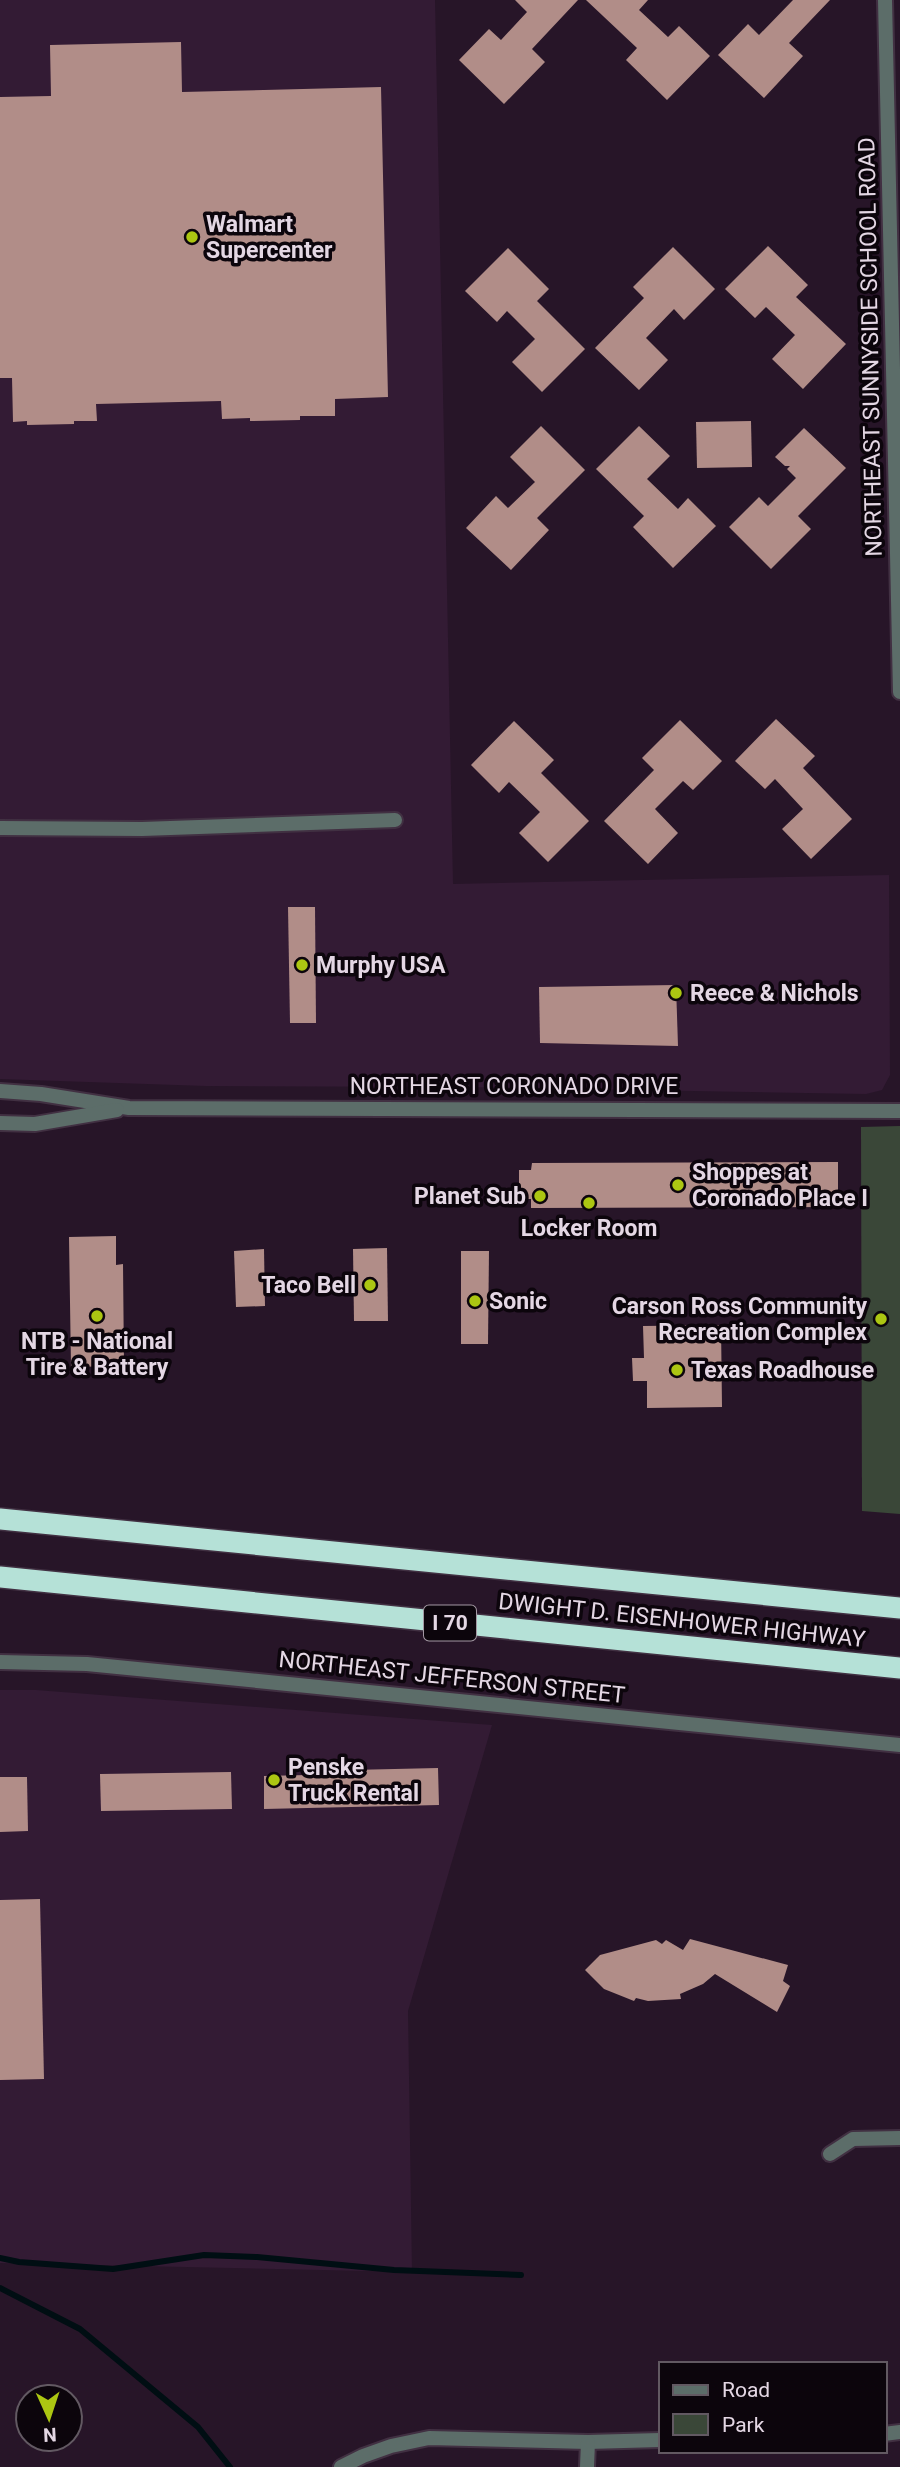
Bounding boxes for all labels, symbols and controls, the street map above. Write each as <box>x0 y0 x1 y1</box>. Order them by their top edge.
street label: NORTHEAST SUNNYSIDE SCHOOL ROAD <box>853 137 888 557</box>
place label: Walmart Supercenter <box>206 211 333 264</box>
marker: Walmart Supercenter <box>184 229 200 245</box>
place label: Murphy USA <box>316 952 446 979</box>
marker: Murphy USA <box>294 957 310 973</box>
place label: Reece & Nichols <box>690 980 859 1007</box>
marker: Reece & Nichols <box>668 985 684 1001</box>
street label: NORTHEAST CORONADO DRIVE <box>350 1073 678 1100</box>
place label: Shoppes at Coronado Place I <box>692 1159 868 1212</box>
marker: Shoppes at Coronado Place I <box>670 1177 686 1193</box>
place label: Planet Sub <box>414 1183 526 1210</box>
marker: Planet Sub <box>532 1188 548 1204</box>
marker: Locker Room <box>581 1195 597 1211</box>
place label: Locker Room <box>521 1215 657 1242</box>
place label: Taco Bell <box>261 1272 356 1299</box>
marker: Taco Bell <box>362 1277 378 1293</box>
place label: Sonic <box>489 1288 547 1315</box>
marker: Sonic <box>467 1293 483 1309</box>
place label: Carson Ross Community Recreation Complex <box>612 1293 867 1346</box>
marker: NTB - National Tire & Battery <box>89 1308 105 1324</box>
marker: Carson Ross Community Recreation Complex <box>873 1311 889 1327</box>
place label: NTB - National Tire & Battery <box>21 1328 173 1381</box>
place label: Texas Roadhouse <box>691 1357 874 1384</box>
marker: Texas Roadhouse <box>669 1362 685 1378</box>
street label: DWIGHT D. EISENHOWER HIGHWAY <box>497 1588 867 1653</box>
road number: I 70 <box>424 1606 476 1640</box>
street label: NORTHEAST JEFFERSON STREET <box>277 1646 627 1709</box>
place label: Penske Truck Rental <box>288 1754 419 1807</box>
marker: Penske Truck Rental <box>266 1772 282 1788</box>
legend <box>659 2362 886 2453</box>
text: Road <box>722 2378 770 2402</box>
north arrow <box>14 2383 84 2453</box>
text: Park <box>722 2413 765 2437</box>
text: N <box>43 2423 57 2446</box>

